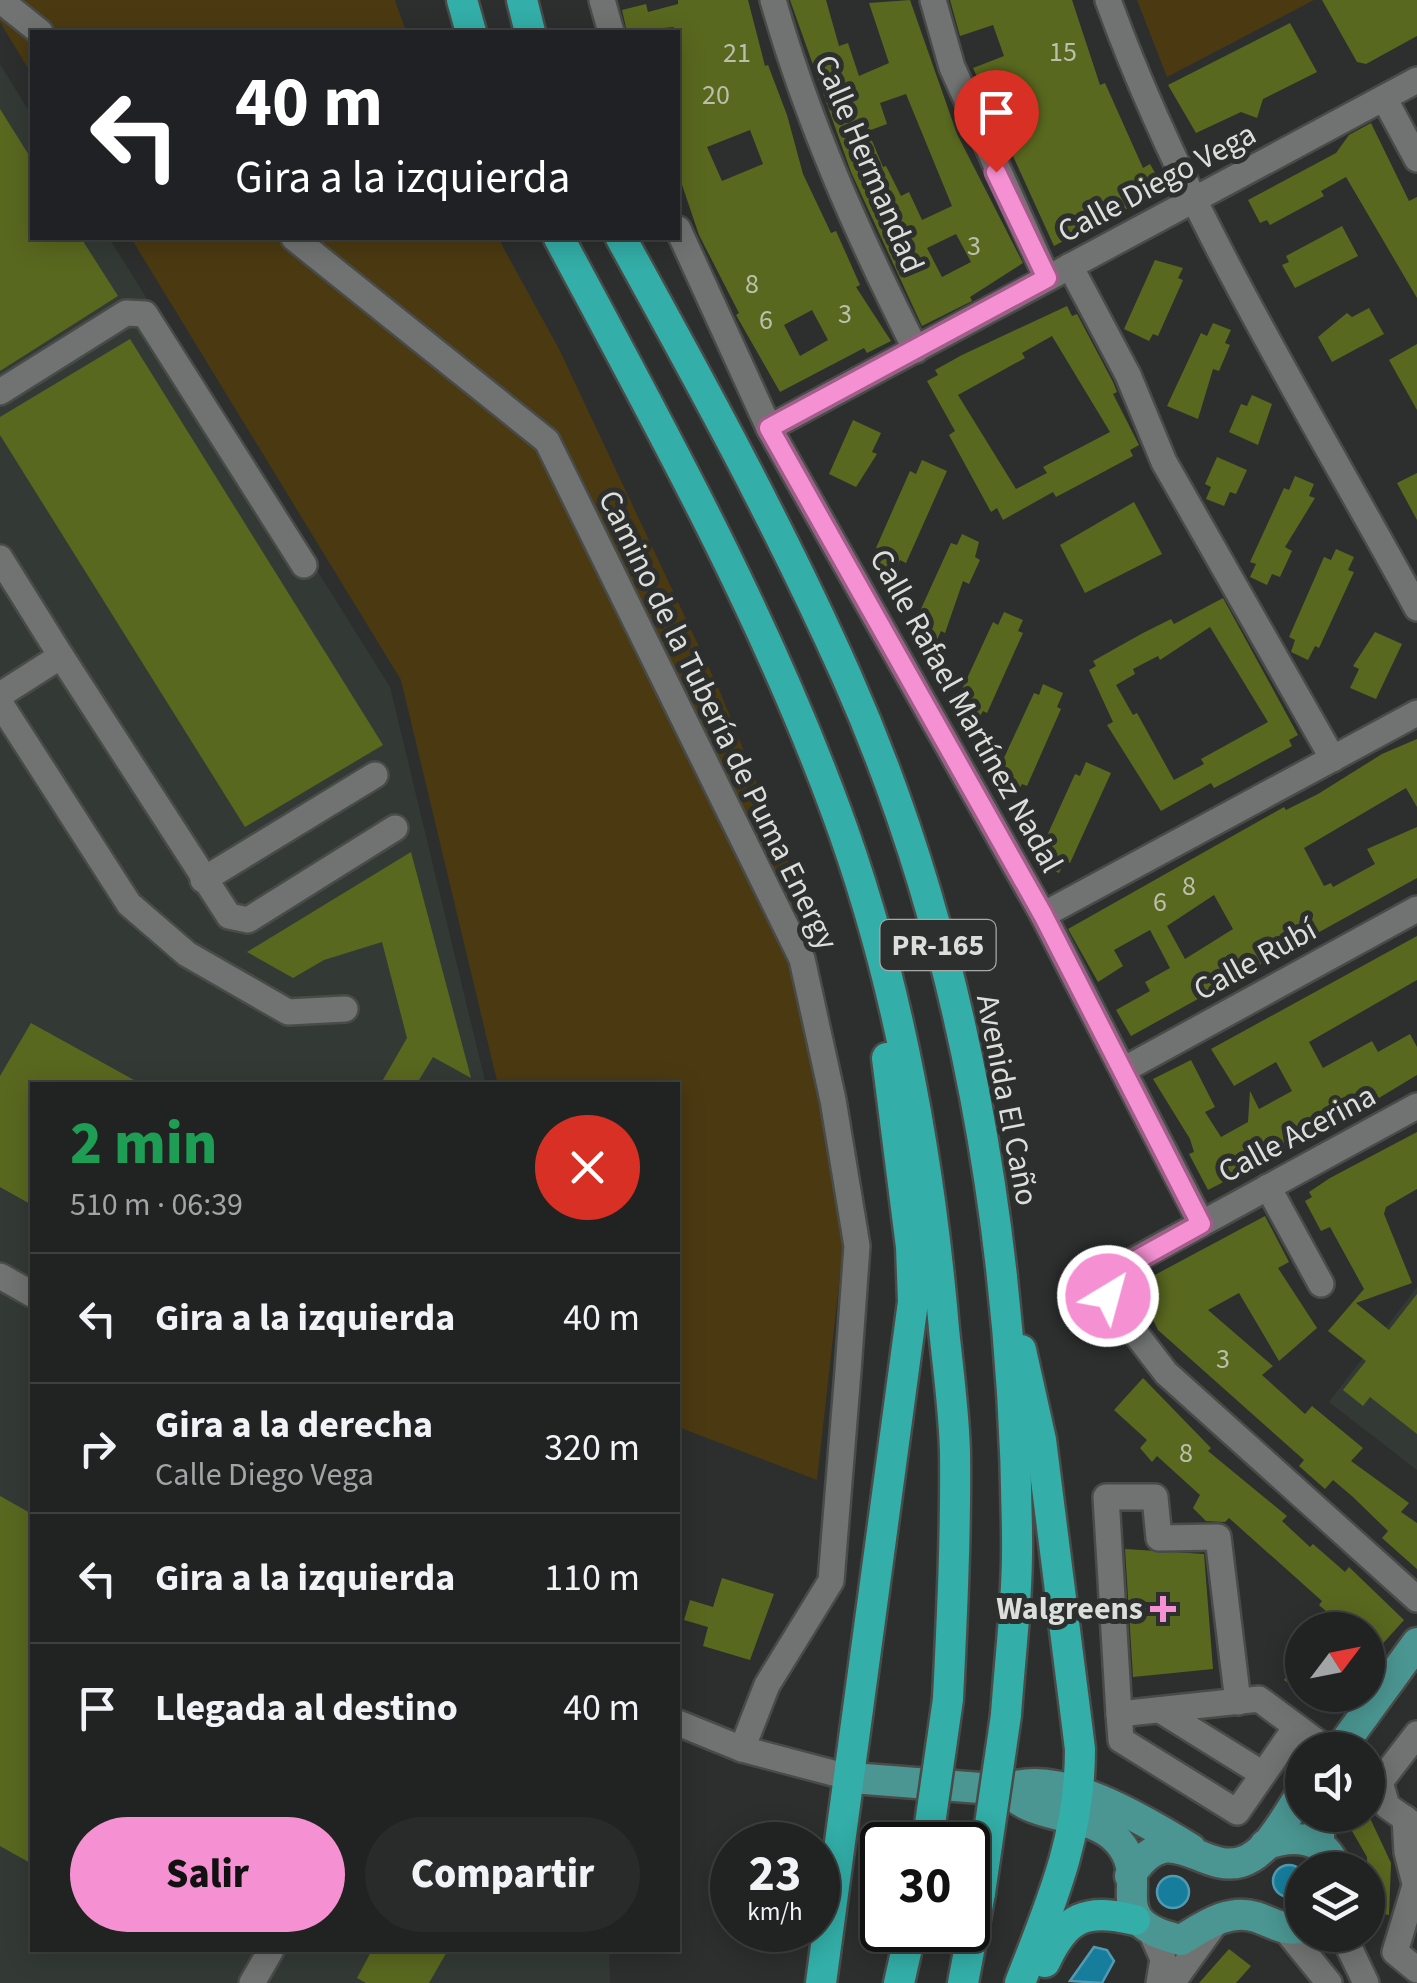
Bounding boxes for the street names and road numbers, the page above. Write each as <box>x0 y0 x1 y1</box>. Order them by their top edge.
street label: Calle Hermandad <box>802 48 936 280</box>
street label: Calle Diego Vega <box>1050 111 1264 255</box>
street label: Camino de la Tubería de Puma Energy <box>586 482 850 958</box>
street label: Calle Rafael Martínez Nadal <box>858 541 1074 881</box>
street label: Calle Rubí <box>1185 907 1326 1013</box>
road number: PR-165 <box>880 920 996 970</box>
street label: Avenida El Caño <box>964 990 1050 1210</box>
street label: Calle Acerina <box>1210 1073 1384 1195</box>

